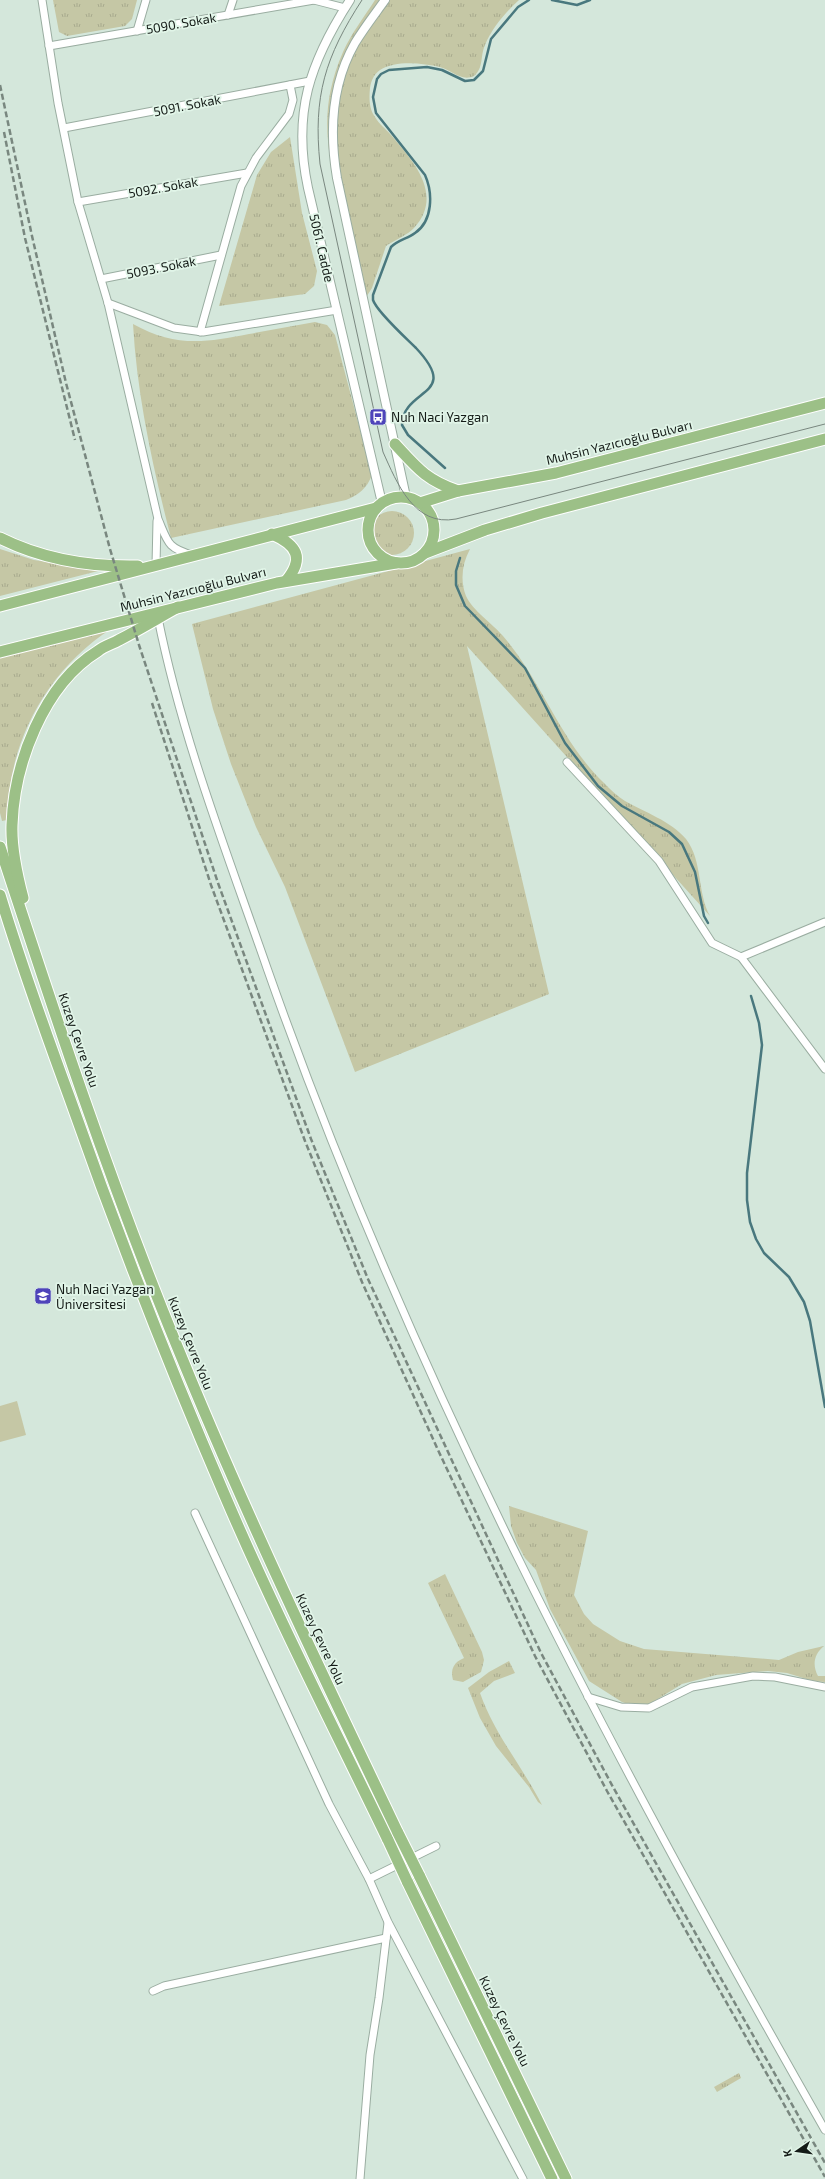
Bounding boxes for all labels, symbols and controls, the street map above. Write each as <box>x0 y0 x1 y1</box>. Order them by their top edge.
street label: 5090. Sokak <box>145 9 218 37</box>
street label: 5091. Sokak <box>152 91 222 119</box>
street label: 5092. Sokak <box>127 173 199 201</box>
street label: 5061. Cadde <box>306 212 338 284</box>
street label: 5093. Sokak <box>125 252 197 282</box>
bus stop icon: Nuh Naci Yazgan <box>368 407 388 427</box>
place label: Nuh Naci Yazgan <box>391 409 489 425</box>
street label: Muhsin Yazıcıoğlu Bulvarı <box>544 416 694 468</box>
street label: Muhsin Yazıcıoğlu Bulvarı <box>118 563 268 615</box>
street label: Kuzey Çevre Yolu <box>54 991 103 1090</box>
place label: Nuh Naci Yazgan Üniversitesi <box>56 1281 154 1312</box>
school or university icon: Nuh Naci Yazgan Üniversitesi <box>33 1286 53 1306</box>
street label: Kuzey Çevre Yolu <box>164 1294 217 1392</box>
street label: Kuzey Çevre Yolu <box>292 1591 349 1688</box>
street label: Kuzey Çevre Yolu <box>475 1973 534 2069</box>
north arrow <box>777 2131 817 2171</box>
text: K <box>780 2148 794 2158</box>

